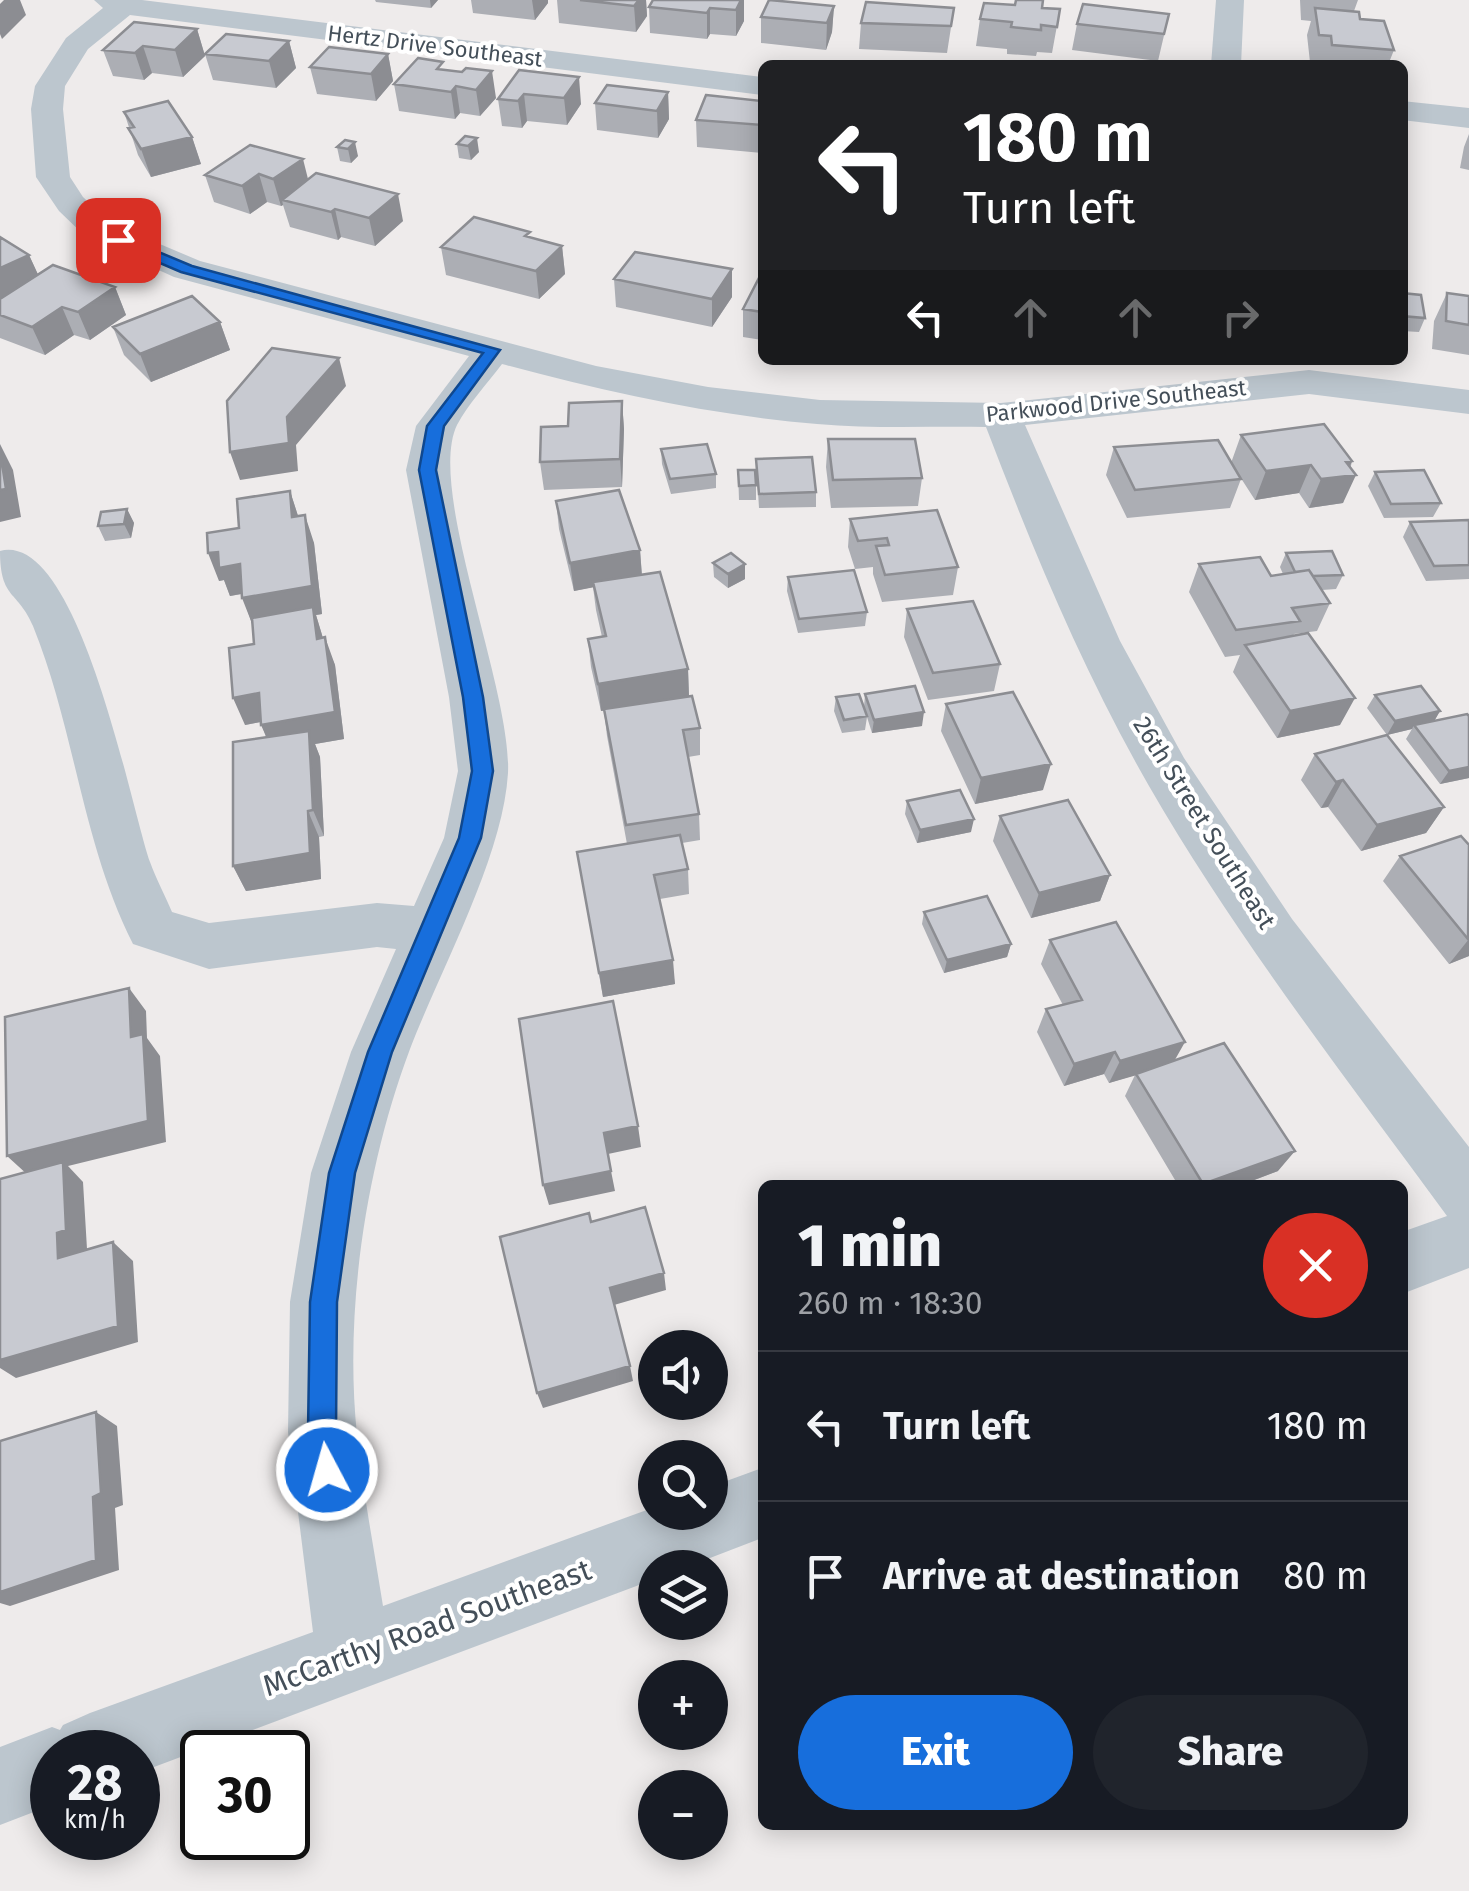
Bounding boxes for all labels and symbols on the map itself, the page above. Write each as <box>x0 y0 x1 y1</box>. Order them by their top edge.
street label: Hertz Drive Southeast <box>326 19 544 73</box>
pin <box>76 198 161 283</box>
street label: Parkwood Drive Southeast <box>985 374 1247 428</box>
street label: 26th Street Southeast <box>1127 711 1282 935</box>
position arrow <box>275 1418 379 1522</box>
street label: McCarthy Road Southeast <box>258 1552 596 1704</box>
speed limit sign: 30 <box>180 1730 310 1860</box>

